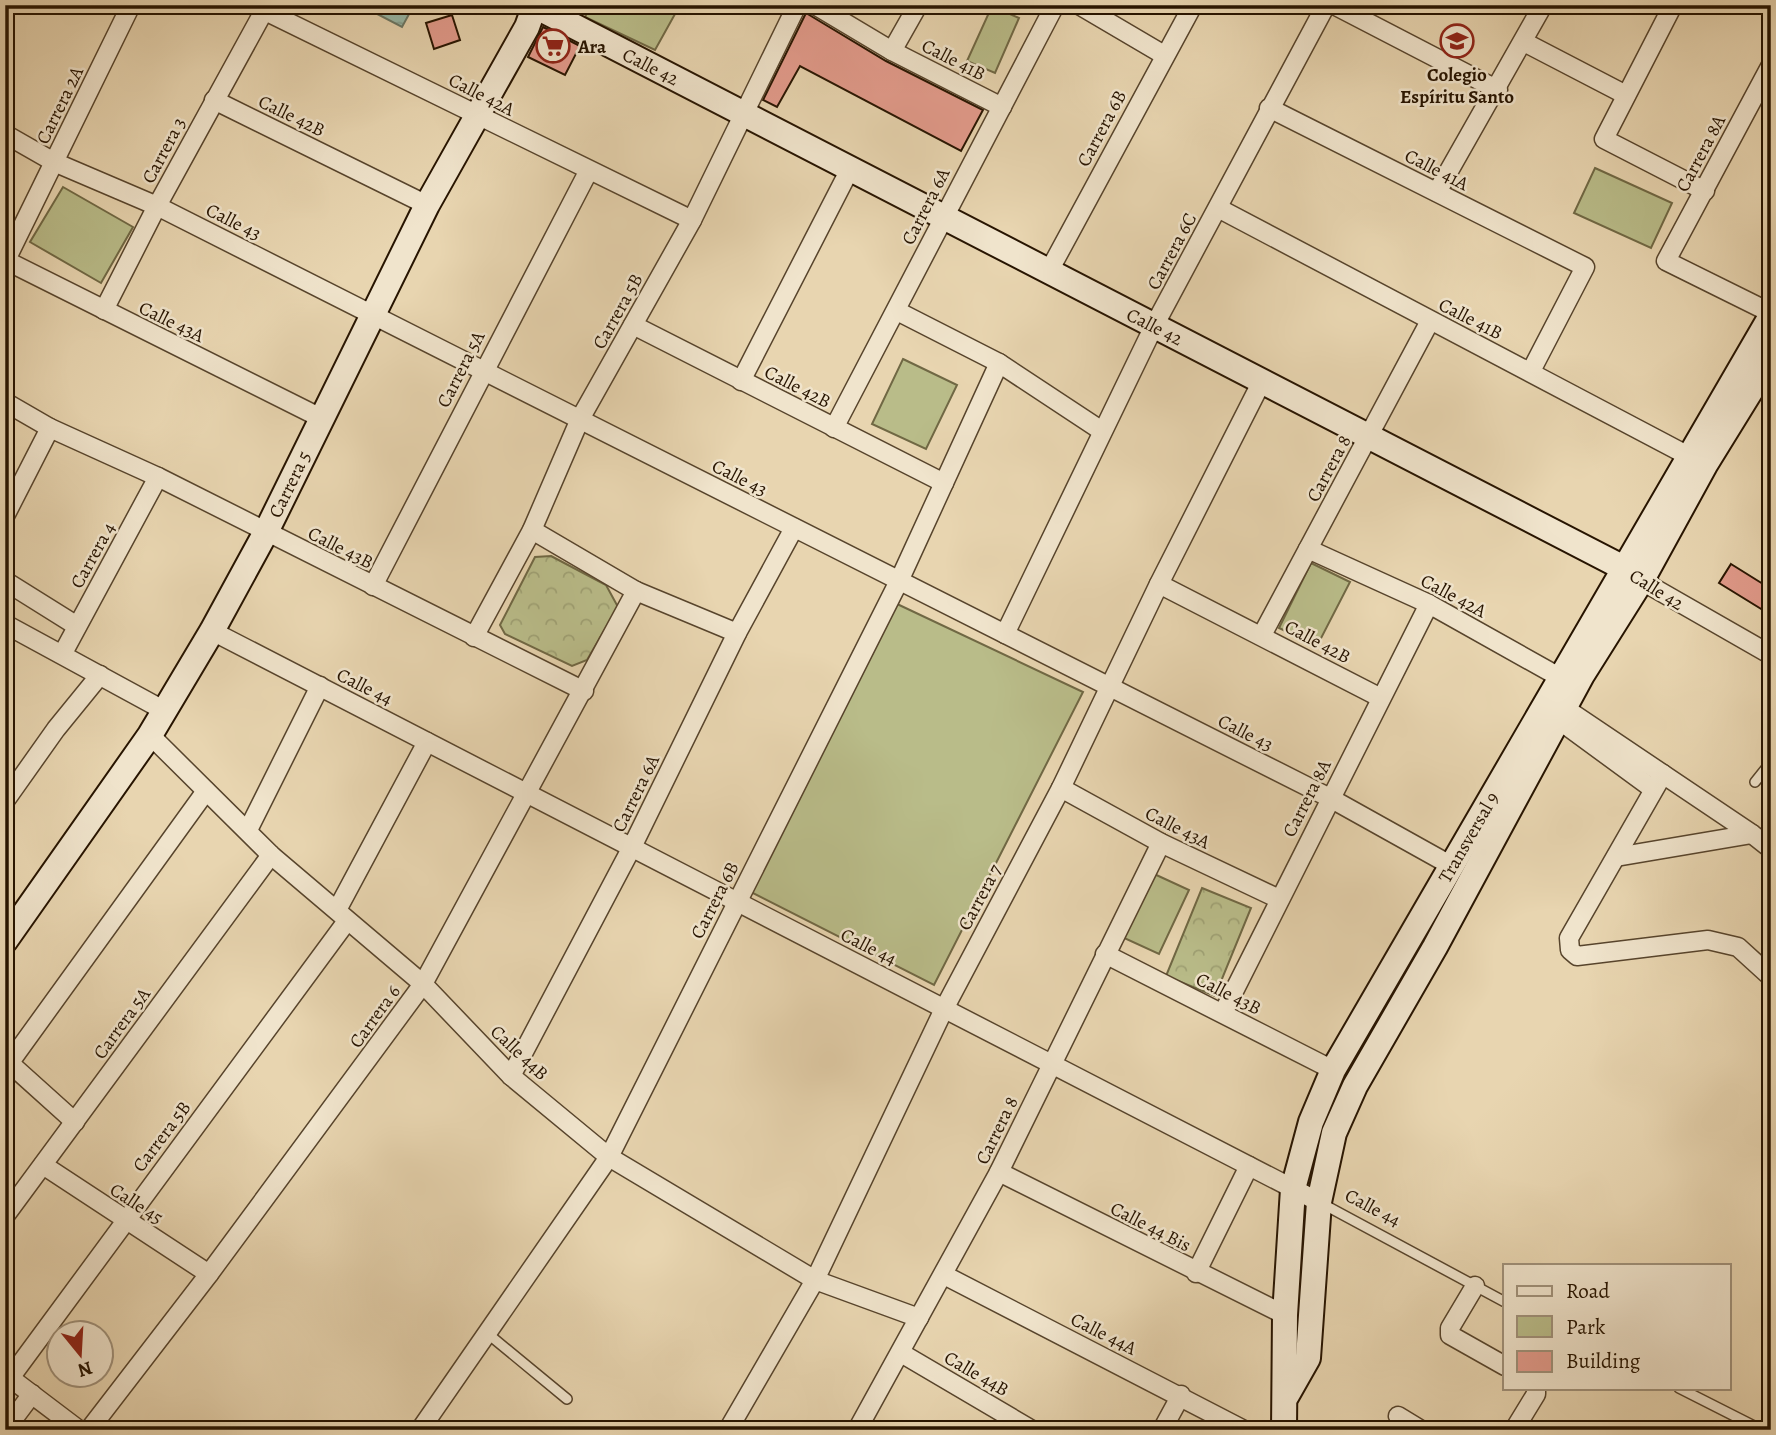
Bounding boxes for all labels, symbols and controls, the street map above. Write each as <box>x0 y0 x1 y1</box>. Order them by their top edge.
school or university icon: Colegio Espíritu Santo <box>1438 22 1476 60</box>
supermarket icon: Ara <box>534 27 572 65</box>
street label: Calle 41B <box>917 33 990 87</box>
place label: Ara <box>577 34 607 60</box>
street label: Calle 42 <box>618 42 683 92</box>
street label: Carrera 2A <box>30 61 90 149</box>
place label: Colegio Espíritu Santo <box>1400 62 1514 110</box>
street label: Calle 42A <box>444 67 520 123</box>
street label: Carrera 6B <box>1071 86 1133 171</box>
street label: Calle 42B <box>254 89 329 143</box>
street label: Carrera 8A <box>1670 110 1732 196</box>
street label: Carrera 3 <box>136 113 192 188</box>
street label: Calle 41A <box>1400 143 1474 197</box>
street label: Carrera 6A <box>895 163 957 249</box>
street label: Calle 43 <box>201 197 266 247</box>
street label: Carrera 6C <box>1141 208 1203 295</box>
street label: Carrera 5B <box>586 269 649 354</box>
street label: Calle 41B <box>1434 292 1507 346</box>
street label: Calle 43A <box>134 295 209 349</box>
street label: Calle 42 <box>1122 302 1187 352</box>
street label: Carrera 5A <box>431 326 492 412</box>
street label: Calle 42B <box>760 359 835 415</box>
street label: Carrera 8 <box>1300 430 1357 507</box>
street label: Carrera 5 <box>263 447 317 522</box>
street label: Calle 43 <box>707 453 772 503</box>
street label: Carrera 4 <box>64 517 122 593</box>
street label: Calle 43B <box>303 520 378 575</box>
street label: Calle 42 <box>1624 563 1689 617</box>
street label: Calle 42A <box>1416 568 1492 624</box>
street label: Calle 42B <box>1280 614 1355 670</box>
street label: Calle 44 <box>332 662 397 712</box>
street label: Calle 43 <box>1213 708 1278 758</box>
street label: Carrera 6A <box>606 750 666 837</box>
street label: Carrera 8A <box>1276 754 1338 842</box>
street label: Transversal 9 <box>1432 787 1505 888</box>
street label: Calle 43A <box>1141 800 1215 856</box>
street label: Carrera 6B <box>684 857 745 944</box>
street label: Carrera 7 <box>952 860 1008 935</box>
street label: Calle 44 <box>836 922 901 972</box>
street label: Calle 43B <box>1191 966 1266 1021</box>
street label: Carrera 6 <box>343 980 407 1053</box>
street label: Carrera 5A <box>87 982 157 1065</box>
street label: Calle 44B <box>485 1019 554 1086</box>
street label: Carrera 8 <box>969 1092 1024 1169</box>
street label: Carrera 5B <box>126 1096 197 1178</box>
street label: Calle 45 <box>105 1177 168 1231</box>
street label: Calle 44 <box>1340 1182 1405 1234</box>
street label: Calle 44 Bis <box>1106 1195 1195 1258</box>
legend <box>1503 1264 1730 1390</box>
text: Road <box>1566 1277 1610 1305</box>
street label: Calle 44A <box>1066 1306 1142 1362</box>
text: Park <box>1566 1313 1606 1341</box>
north arrow <box>46 1320 116 1390</box>
street label: Calle 44B <box>939 1345 1014 1403</box>
text: Building <box>1566 1347 1641 1375</box>
text: N <box>74 1355 96 1384</box>

